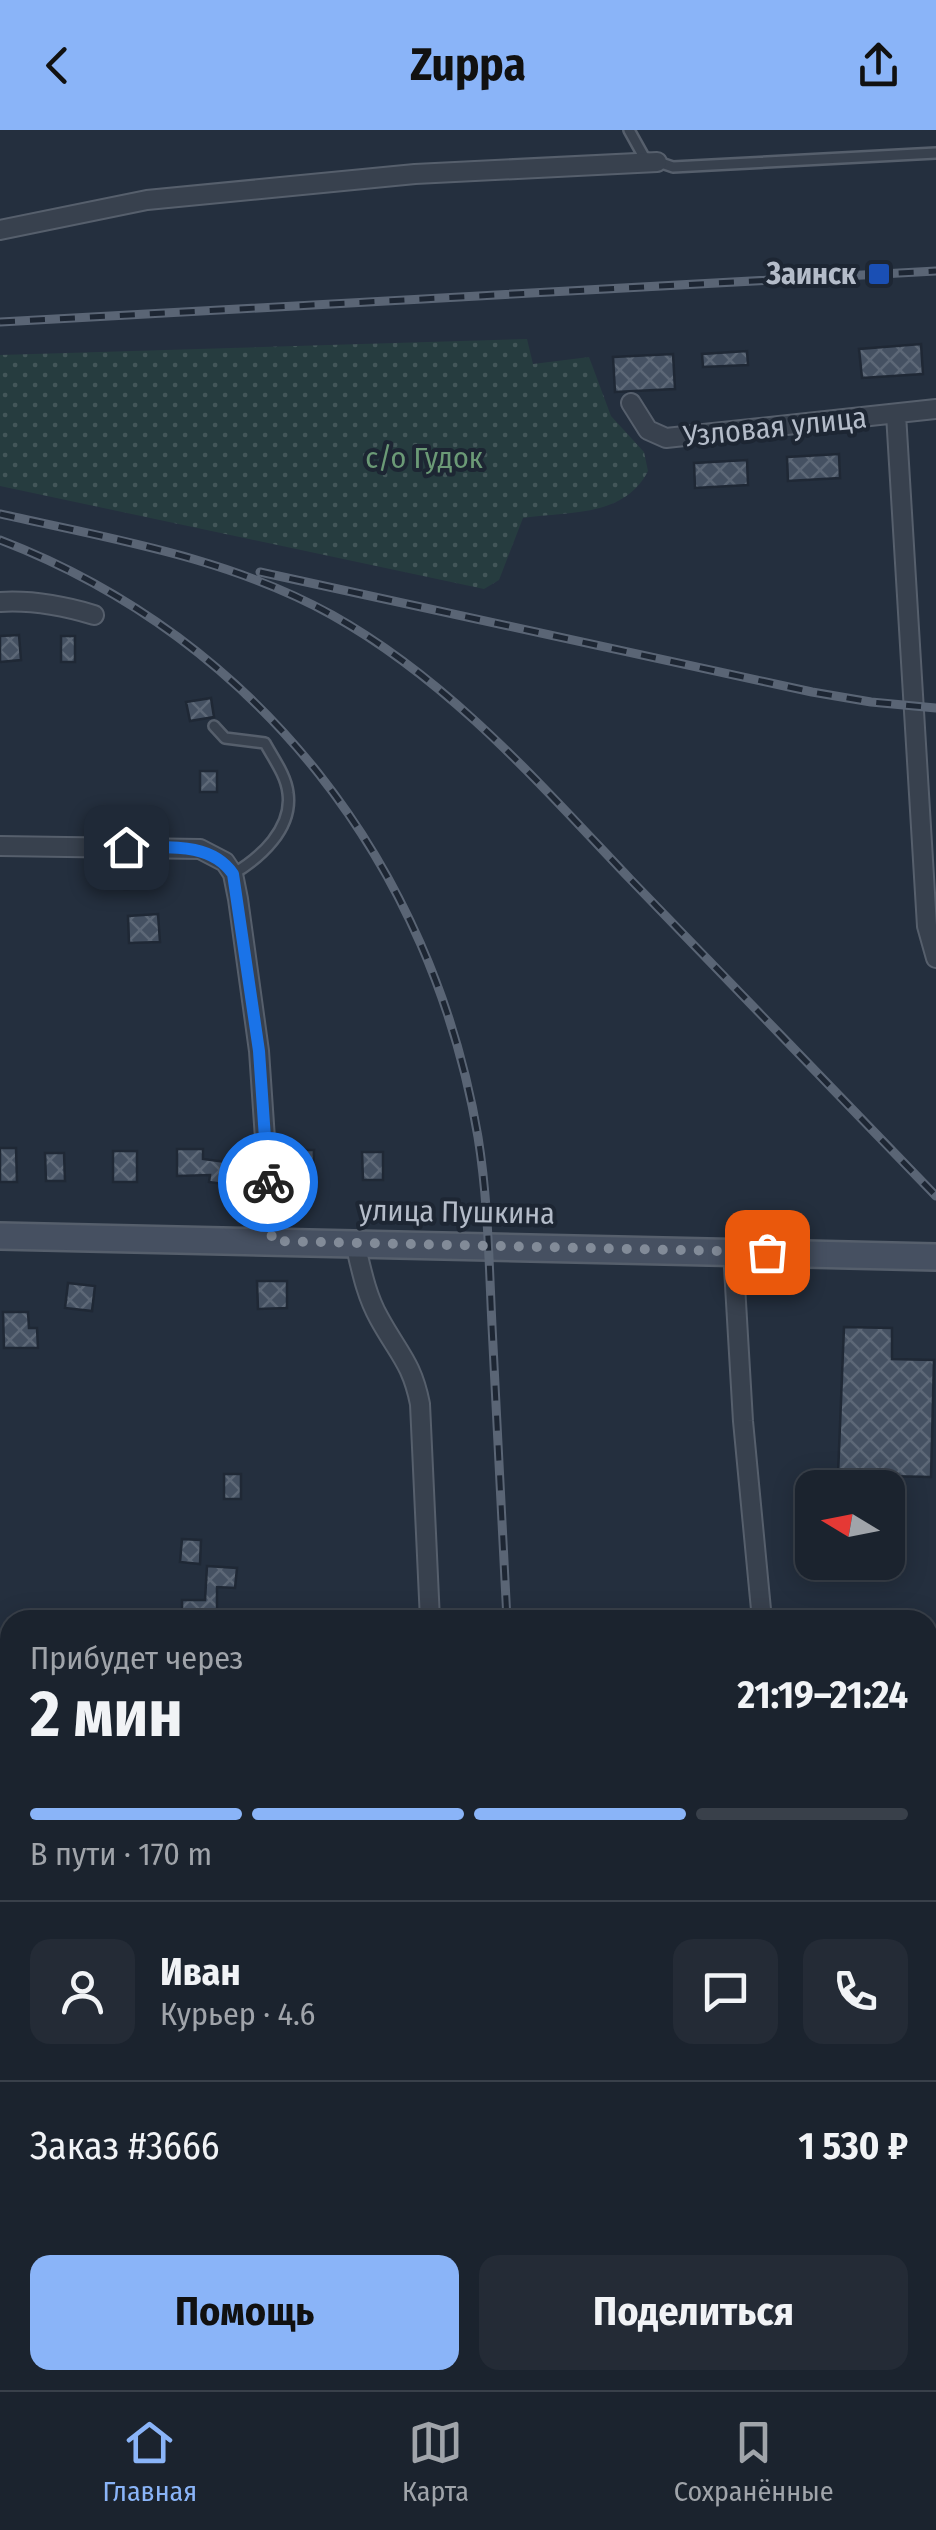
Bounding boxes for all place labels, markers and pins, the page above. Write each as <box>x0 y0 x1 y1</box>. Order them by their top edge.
place label: Заинск <box>765 256 857 292</box>
marker: Заинск <box>866 261 892 287</box>
pin <box>84 805 169 890</box>
pin <box>725 1210 810 1295</box>

